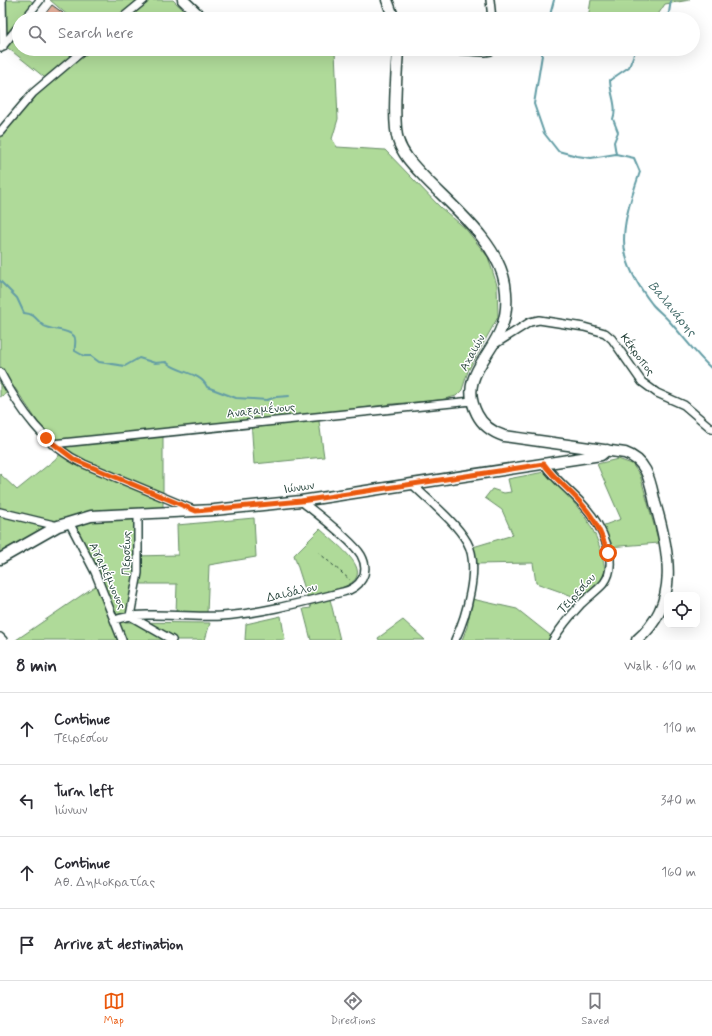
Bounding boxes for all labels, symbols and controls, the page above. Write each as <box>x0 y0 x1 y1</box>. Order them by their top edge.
search box <box>12 12 700 56</box>
icon: search <box>26 23 48 45</box>
text: Search here <box>58 24 134 44</box>
water label: Βαλανάρης <box>644 278 701 341</box>
street label: Κέκροπος <box>616 330 659 379</box>
street label: Αχαιών <box>456 332 490 374</box>
street label: Αναξαμένους <box>226 398 296 423</box>
route end <box>37 429 55 447</box>
street label: Ιώνων <box>283 478 315 498</box>
street label: Περσέως <box>118 531 135 575</box>
street label: Αγαμέμνονος <box>85 540 130 612</box>
route start <box>599 544 617 562</box>
street label: Τειρεσίου <box>554 570 600 618</box>
street label: Δαιδάλου <box>265 579 319 607</box>
map controls <box>664 592 700 628</box>
button: locate <box>664 592 700 628</box>
text: 8 min <box>16 655 57 677</box>
text: Walk · 610 m <box>624 658 696 675</box>
text: Continue <box>54 710 110 730</box>
icon: ahead <box>16 718 38 740</box>
text: 110 m <box>663 720 696 737</box>
text: Τειρεσίου <box>54 730 108 747</box>
text: Turn left <box>54 782 114 802</box>
icon: left <box>16 790 38 812</box>
text: 340 m <box>661 792 696 809</box>
text: Ιώνων <box>54 802 88 819</box>
text: Continue <box>54 854 110 874</box>
icon: ahead <box>16 862 38 884</box>
text: 160 m <box>661 864 696 881</box>
text: Αθ. Δημοκρατίας <box>54 874 155 891</box>
icon: arrive <box>16 934 38 956</box>
text: Arrive at destination <box>54 935 183 955</box>
tab: Map <box>103 990 125 1028</box>
tab: Directions <box>330 990 376 1028</box>
tab: Saved <box>581 990 609 1028</box>

